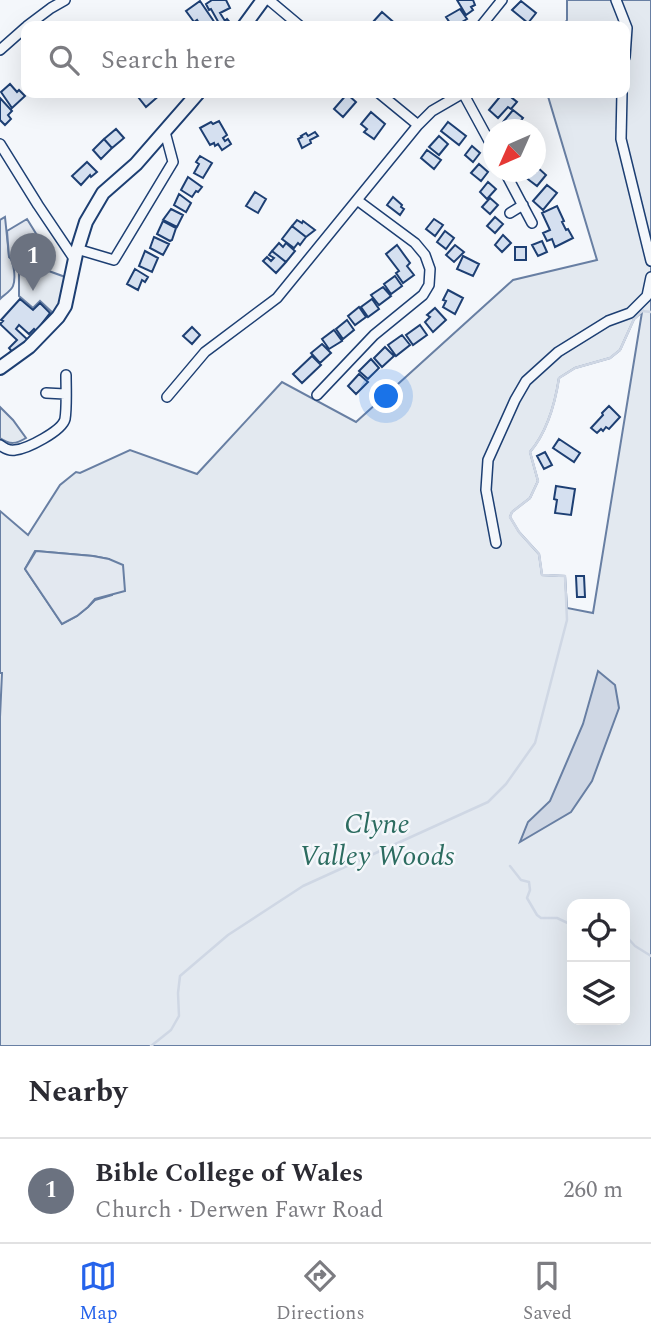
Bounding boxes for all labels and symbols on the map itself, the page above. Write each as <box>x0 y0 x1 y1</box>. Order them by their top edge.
north arrow <box>483 119 546 182</box>
pin: 1 <box>10 233 56 291</box>
your location <box>369 379 403 413</box>
park label: Clyne Valley Woods <box>300 803 455 878</box>

